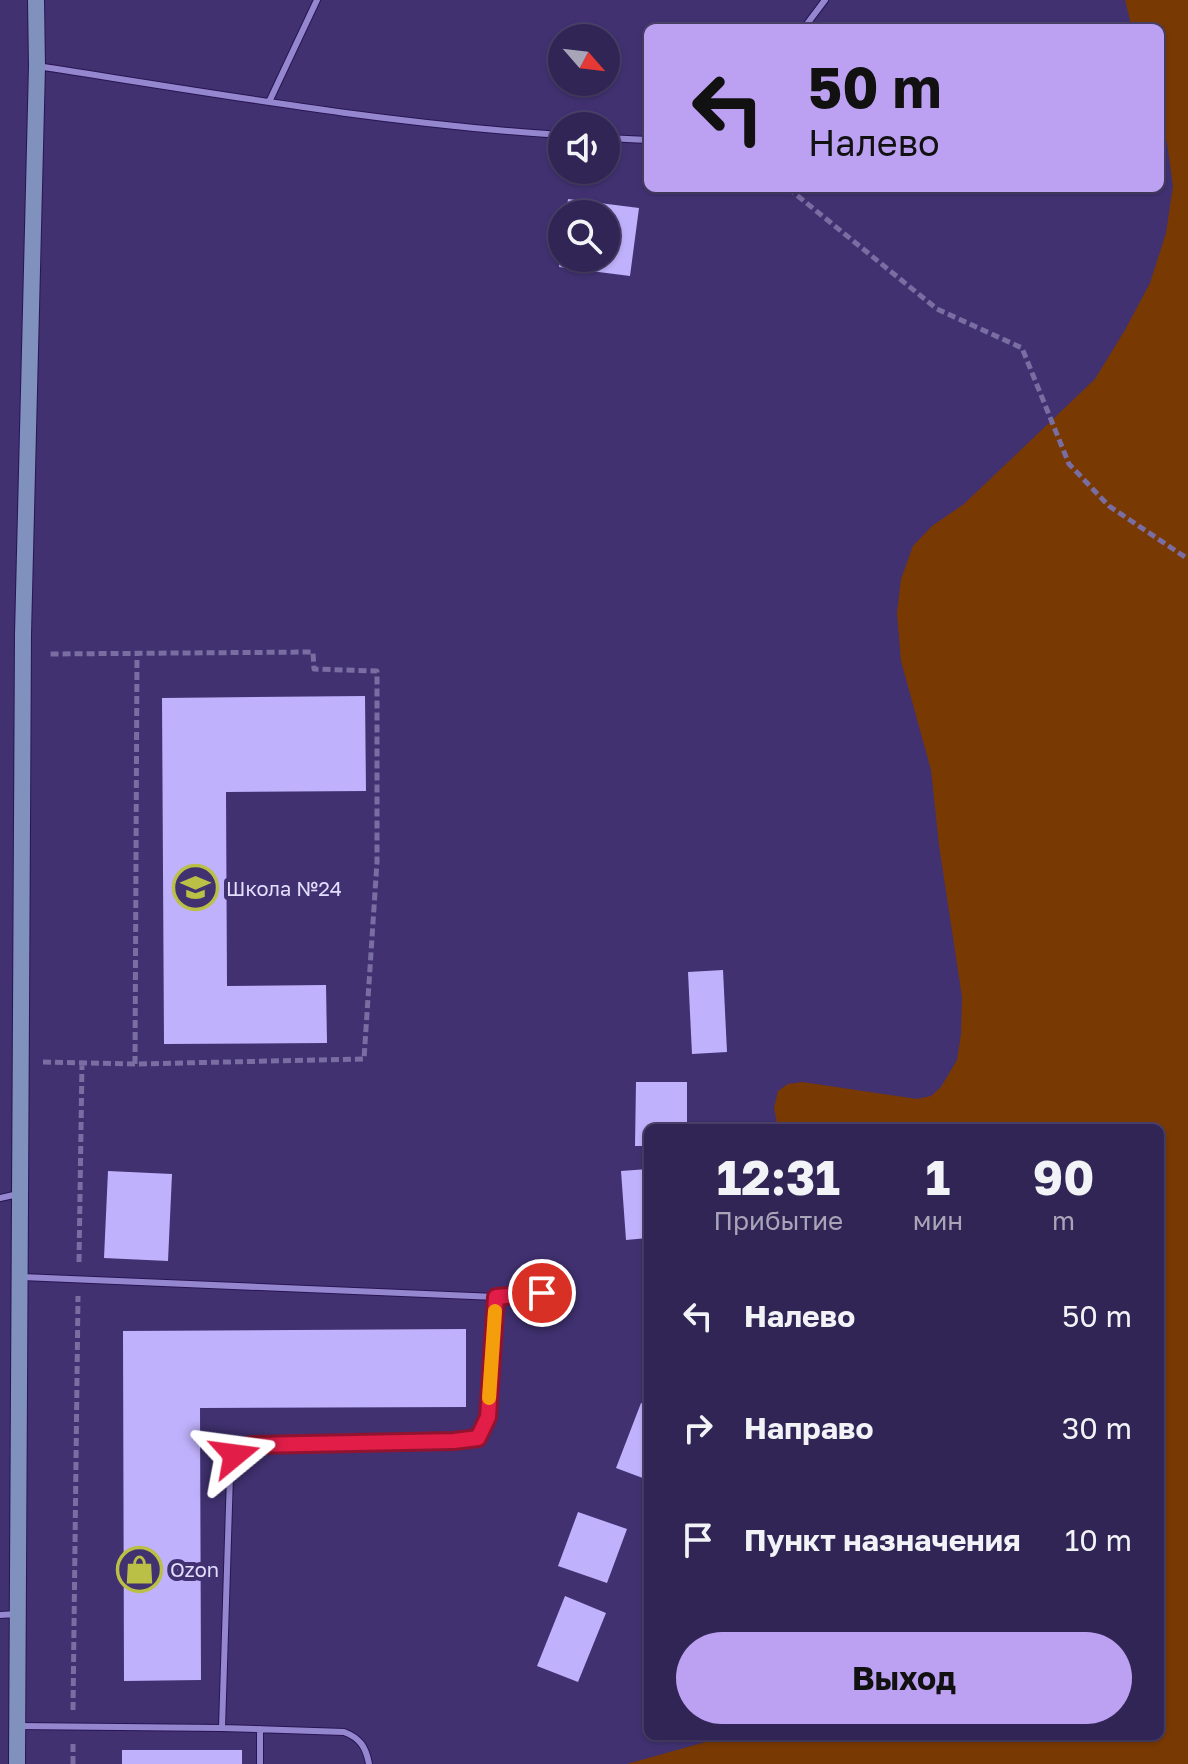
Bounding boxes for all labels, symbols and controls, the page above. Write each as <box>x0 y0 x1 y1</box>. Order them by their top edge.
north arrow <box>548 24 620 96</box>
map controls <box>548 24 620 272</box>
text: 50 m <box>808 53 942 120</box>
icon: left <box>676 56 780 160</box>
button: sound <box>548 112 620 184</box>
text: Налево <box>808 121 940 164</box>
button: search <box>548 200 620 272</box>
school or university icon: Школа №24 <box>171 864 219 912</box>
place label: Школа №24 <box>226 876 342 900</box>
text: 12:31 <box>717 1148 840 1206</box>
text: 1 <box>926 1148 950 1206</box>
text: 90 <box>1033 1148 1094 1206</box>
text: Прибытие <box>714 1205 843 1236</box>
text: мин <box>913 1205 963 1236</box>
text: m <box>1052 1205 1075 1236</box>
pin <box>508 1259 576 1327</box>
icon: arrive <box>520 1271 564 1315</box>
icon: left <box>676 1294 720 1338</box>
text: Налево <box>744 1298 855 1334</box>
text: 50 m <box>1062 1298 1132 1334</box>
icon: right <box>676 1406 720 1450</box>
text: Направо <box>744 1410 873 1446</box>
text: 30 m <box>1062 1410 1132 1446</box>
position arrow <box>193 1413 277 1497</box>
icon: arrive <box>676 1518 720 1562</box>
text: Пункт назначения <box>744 1522 1021 1558</box>
text: 10 m <box>1065 1522 1132 1558</box>
shop icon: Ozon <box>115 1545 163 1593</box>
place label: Ozon <box>170 1557 219 1581</box>
button: Выход <box>676 1632 1132 1724</box>

